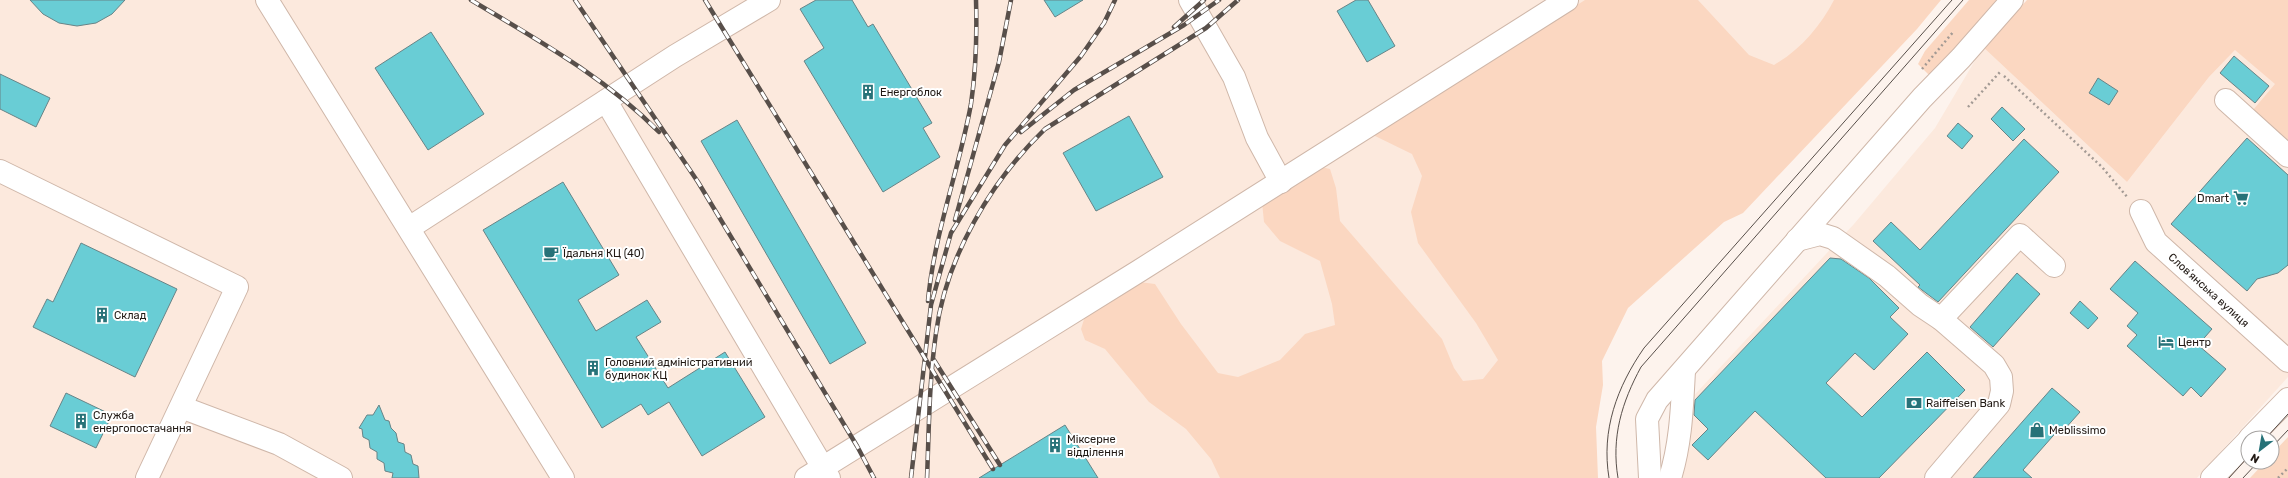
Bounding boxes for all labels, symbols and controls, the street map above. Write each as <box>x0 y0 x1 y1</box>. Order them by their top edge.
building icon: Енергоблок <box>859 83 877 101</box>
place label: Енергоблок <box>880 86 942 99</box>
supermarket icon: Dmart <box>2232 189 2250 207</box>
place label: Dmart <box>2197 192 2230 205</box>
cafe icon: Їдальня КЦ (40) <box>542 244 560 262</box>
place label: Їдальня КЦ (40) <box>563 247 645 260</box>
street label: Словʼянська вулиця <box>2166 251 2252 330</box>
building icon: Склад <box>93 306 111 324</box>
place label: Склад <box>114 309 147 322</box>
hotel icon: Центр <box>2157 333 2175 351</box>
place label: Центр <box>2178 336 2211 349</box>
place label: Головний адміністративний будинок КЦ <box>605 356 752 382</box>
building icon: Головний адміністративний будинок КЦ <box>584 359 602 377</box>
bank icon: Raiffeisen Bank <box>1905 394 1923 412</box>
place label: Raiffeisen Bank <box>1926 397 2005 410</box>
place label: Служба енергопостачання <box>93 409 192 435</box>
building icon: Служба енергопостачання <box>72 412 90 430</box>
shop icon: Meblissimo <box>2028 421 2046 439</box>
place label: Meblissimo <box>2049 424 2106 437</box>
north arrow <box>2240 430 2280 470</box>
place label: Міксерне відділення <box>1067 433 1124 459</box>
building icon: Міксерне відділення <box>1046 436 1064 454</box>
text: N <box>2248 450 2262 466</box>

